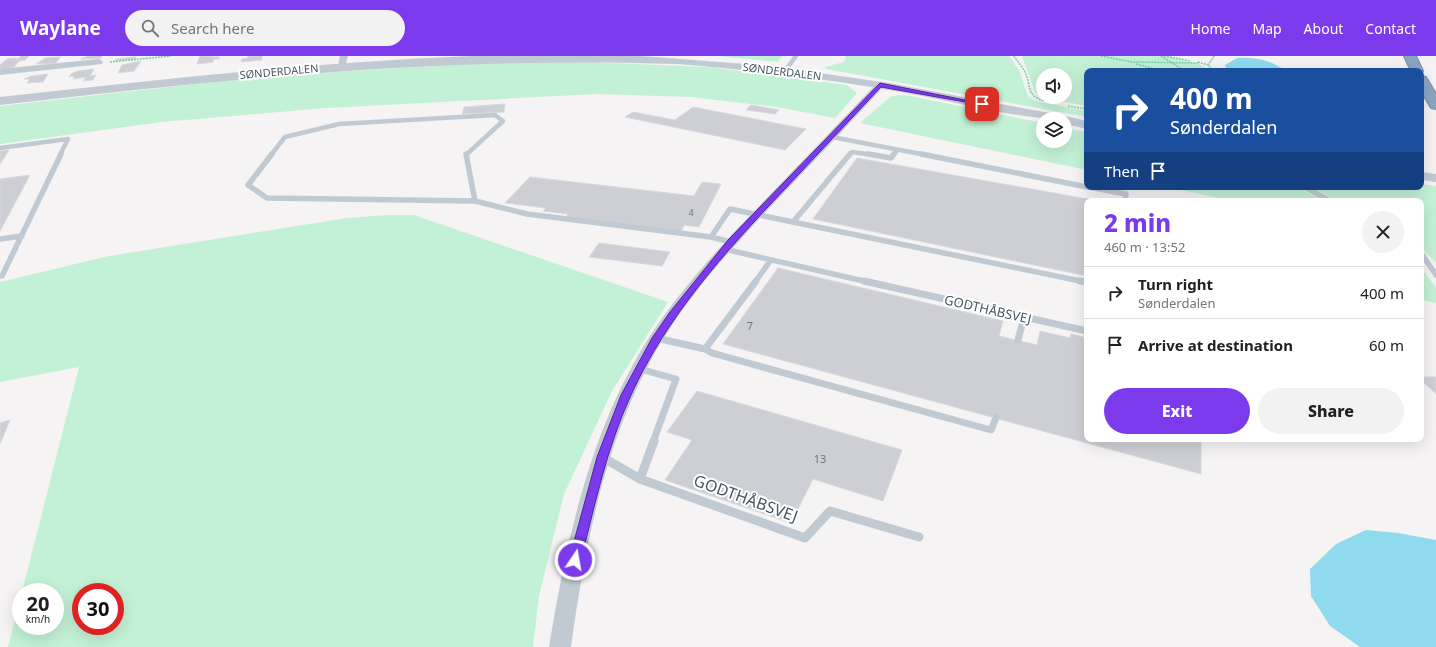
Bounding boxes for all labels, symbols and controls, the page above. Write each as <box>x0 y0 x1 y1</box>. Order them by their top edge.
search box <box>125 10 405 46</box>
text: Waylane <box>20 15 101 41</box>
icon: search <box>139 17 161 39</box>
text: Search here <box>171 18 254 38</box>
text: Home <box>1191 19 1230 38</box>
text: Map <box>1252 19 1282 38</box>
text: About <box>1304 19 1343 38</box>
text: Contact <box>1365 19 1416 38</box>
street label: SØNDERDALEN <box>742 59 822 83</box>
street label: SØNDERDALEN <box>239 60 319 82</box>
map controls <box>1036 68 1072 148</box>
button: sound <box>1036 68 1072 104</box>
text: 400 m <box>1170 79 1253 117</box>
icon: right <box>1104 84 1156 136</box>
pin <box>965 87 999 121</box>
icon: arrive <box>971 93 993 115</box>
button: layers <box>1036 112 1072 148</box>
text: Sønderdalen <box>1170 115 1277 139</box>
icon: arrive <box>1147 160 1169 182</box>
text: Then <box>1104 161 1139 181</box>
house number: 4 <box>688 206 694 219</box>
text: 2 min <box>1104 206 1171 239</box>
button: close <box>1362 211 1404 253</box>
text: 460 m · 13:52 <box>1104 238 1185 256</box>
text: Turn right <box>1138 274 1213 294</box>
icon: right <box>1104 282 1126 304</box>
text: 400 m <box>1360 283 1404 303</box>
street label: GODTHÅBSVEJ <box>943 290 1033 328</box>
text: Sønderdalen <box>1138 294 1215 312</box>
house number: 7 <box>747 318 753 333</box>
icon: arrive <box>1104 334 1126 356</box>
text: Arrive at destination <box>1138 335 1293 355</box>
text: 60 m <box>1369 335 1404 355</box>
button: Exit <box>1104 388 1250 434</box>
button: Share <box>1258 388 1404 434</box>
house number: 13 <box>814 451 826 466</box>
street label: GODTHÅBSVEJ <box>691 469 801 527</box>
position arrow <box>554 539 596 581</box>
speed limit sign: 30 <box>72 583 124 635</box>
text: 20 <box>27 590 49 617</box>
text: km/h <box>26 612 50 626</box>

